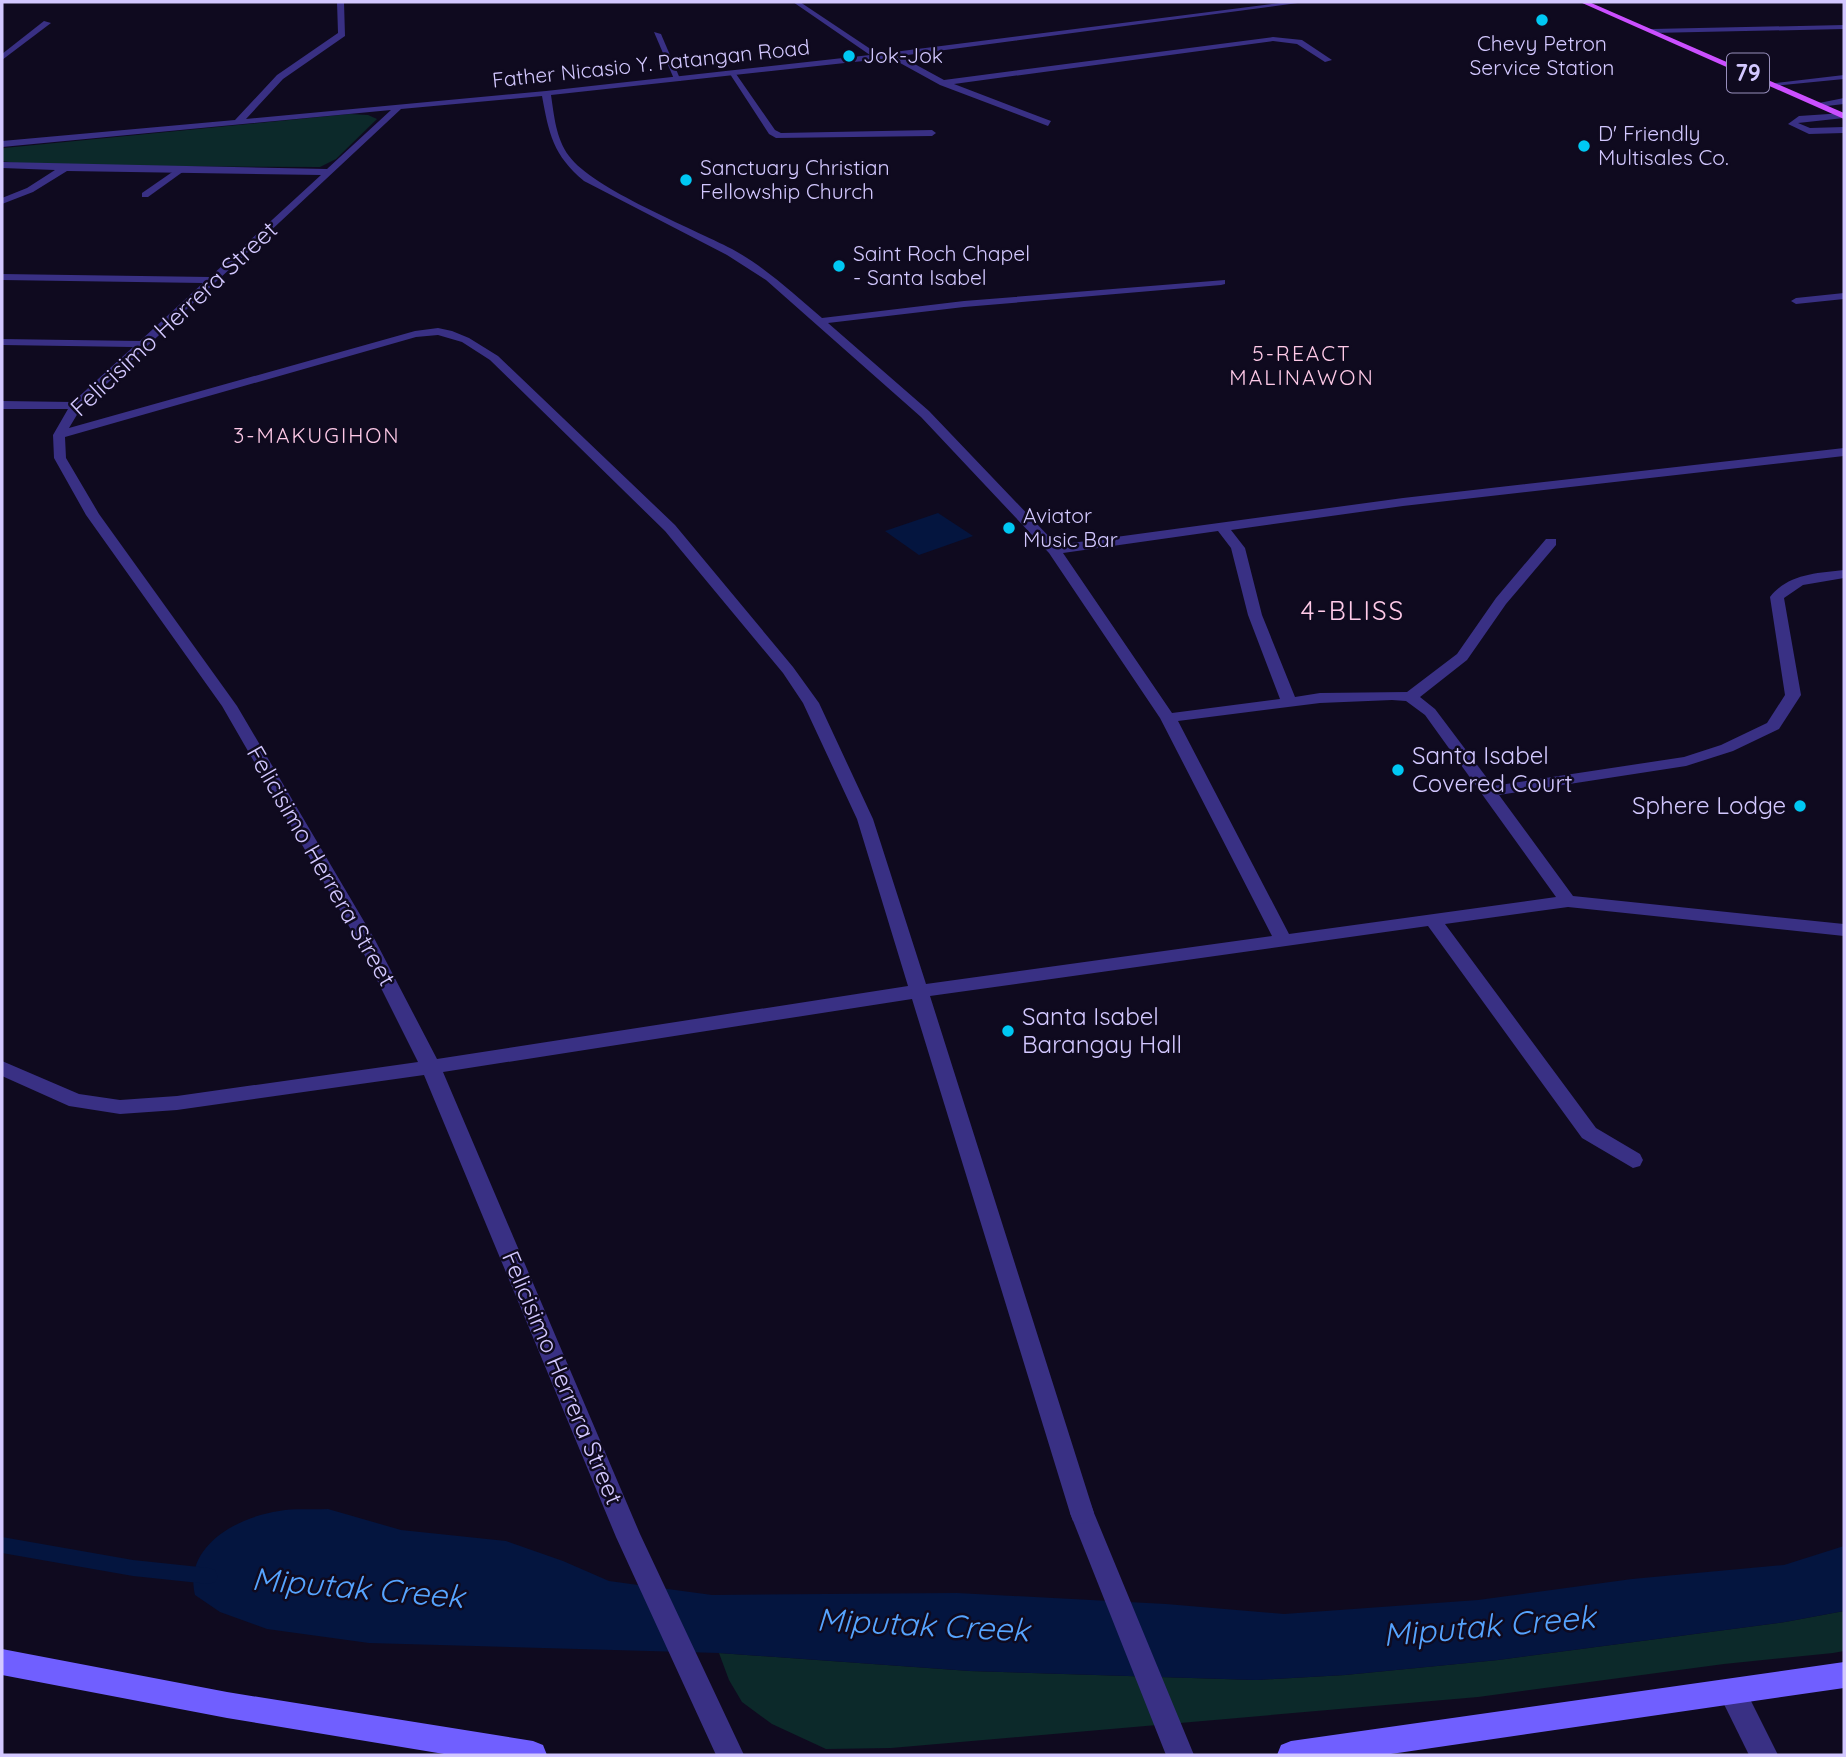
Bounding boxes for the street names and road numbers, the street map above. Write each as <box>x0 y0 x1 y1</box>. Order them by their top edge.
street label: Father Nicasio Y. Patangan Road <box>491 33 811 93</box>
road number: 79 <box>1727 54 1769 92</box>
street label: Felicisimo Herrera Street <box>64 214 283 422</box>
street label: Felicisimo Herrera Street <box>241 740 403 991</box>
street label: Felicisimo Herrera Street <box>496 1246 630 1509</box>

